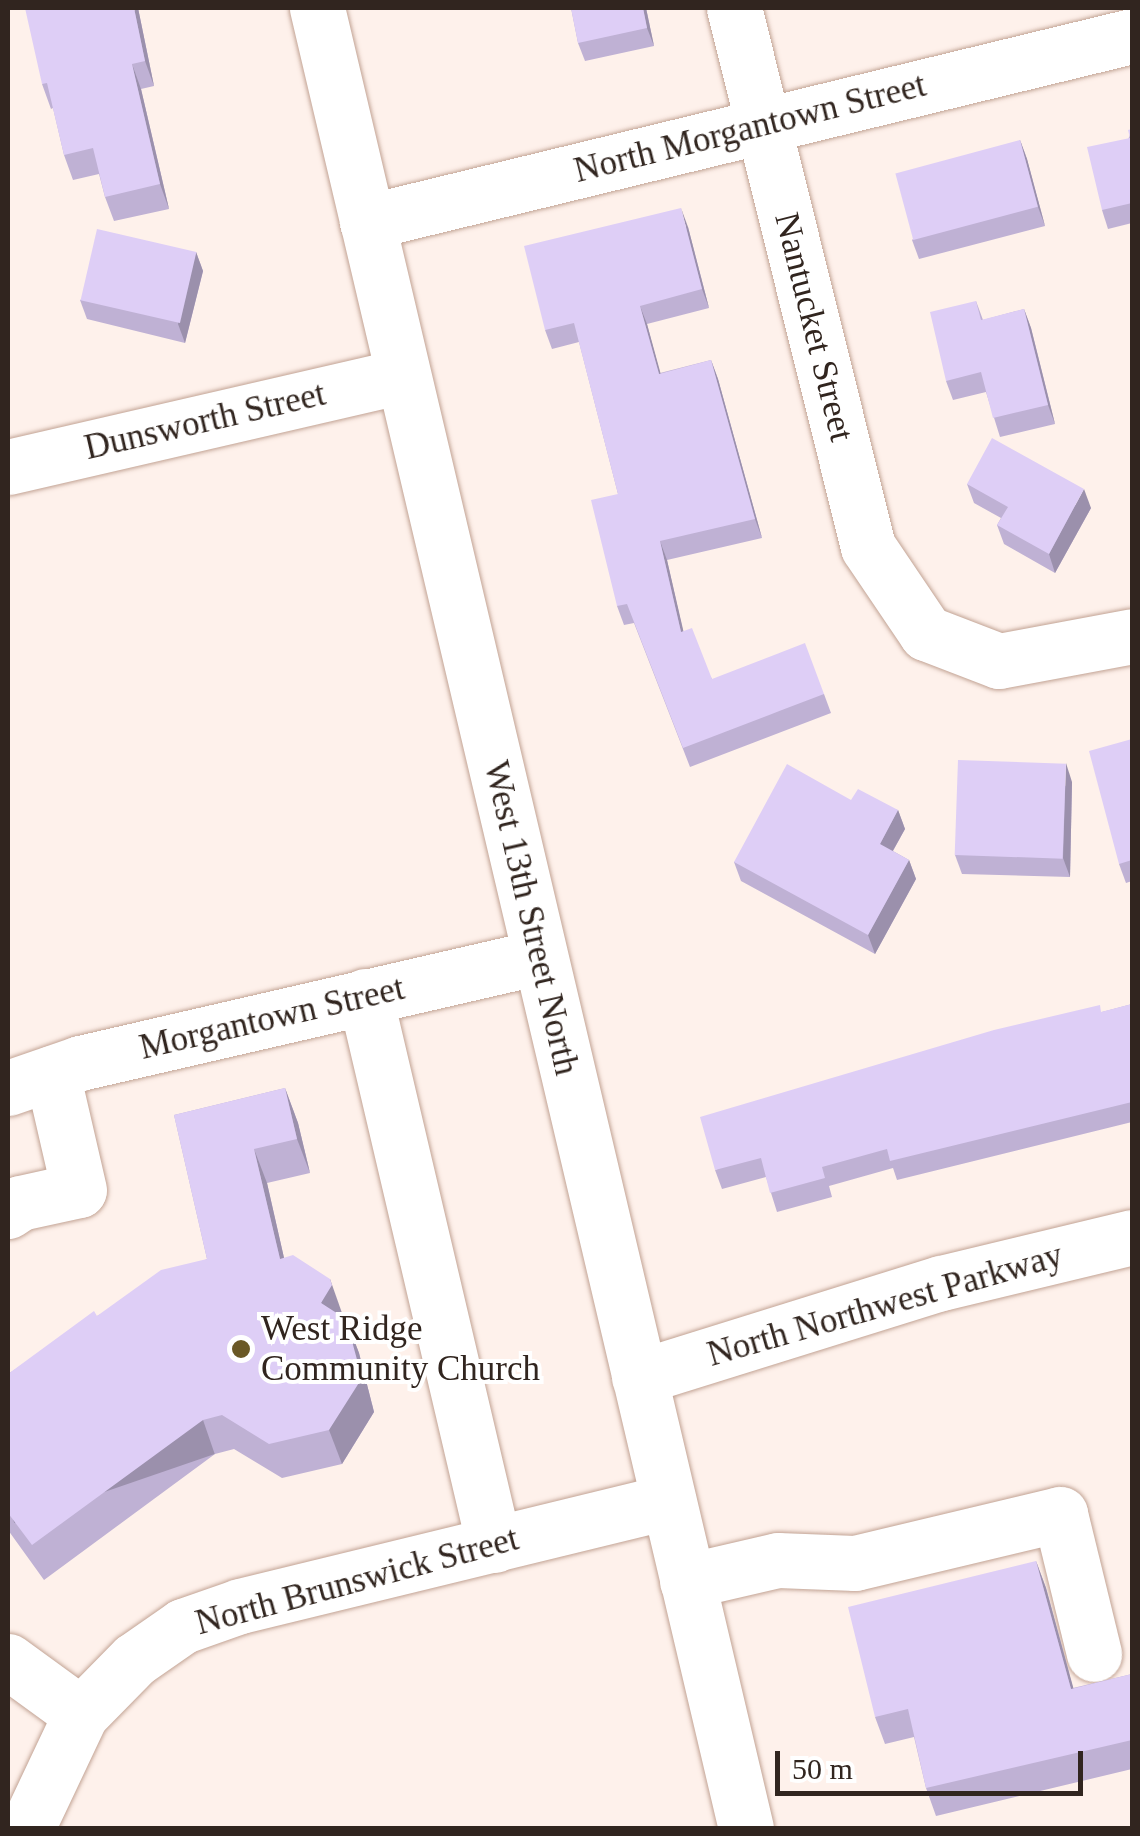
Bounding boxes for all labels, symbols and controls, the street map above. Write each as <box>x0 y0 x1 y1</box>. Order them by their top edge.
street label: North Morgantown Street <box>570 64 930 192</box>
street label: Nantucket Street <box>765 208 863 446</box>
street label: Dunsworth Street <box>80 373 330 469</box>
street label: West 13th Street North <box>474 757 588 1079</box>
street label: Morgantown Street <box>135 967 409 1069</box>
street label: North Northwest Parkway <box>703 1234 1067 1376</box>
place label: West Ridge Community Church <box>261 1308 540 1390</box>
marker: West Ridge Community Church <box>230 1338 252 1360</box>
street label: North Brunswick Street <box>191 1518 523 1644</box>
scale bar <box>780 1731 1088 1793</box>
text: 50 m <box>792 1752 853 1785</box>

